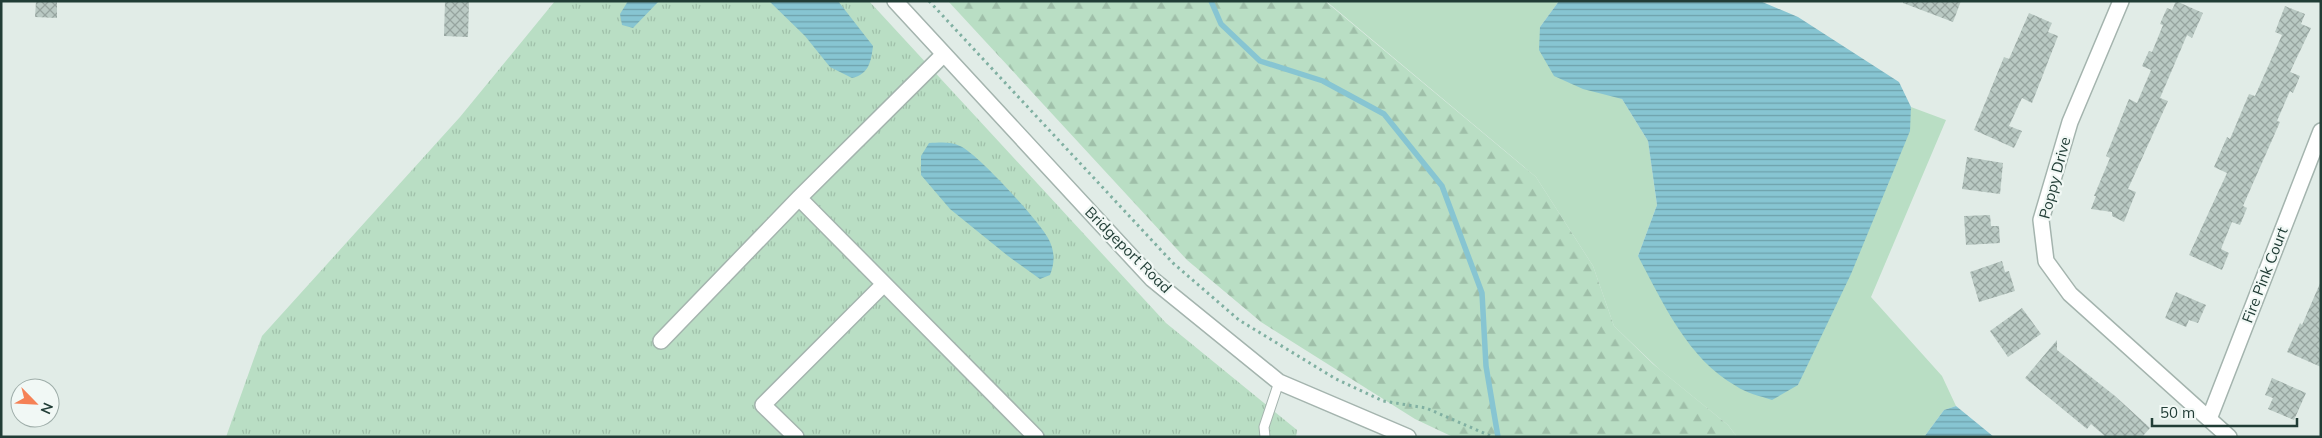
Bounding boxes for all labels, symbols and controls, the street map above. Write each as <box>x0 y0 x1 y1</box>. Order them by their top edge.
street label: Poppy Drive <box>2034 135 2075 221</box>
street label: Bridgeport Road <box>1081 202 1176 297</box>
street label: Fire Pink Court <box>2238 224 2292 325</box>
north arrow <box>10 378 60 428</box>
scale bar <box>2152 396 2297 428</box>
text: N <box>37 400 57 417</box>
text: 50 m <box>2160 403 2195 422</box>

